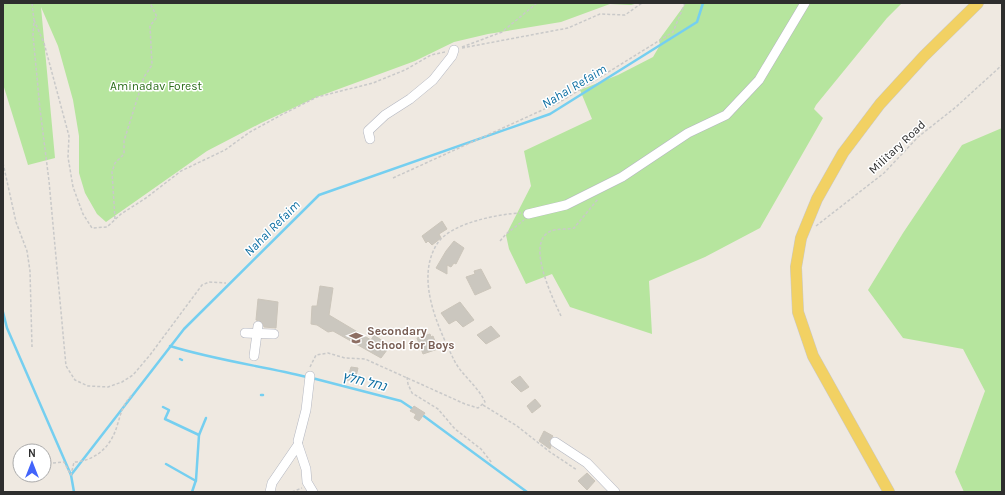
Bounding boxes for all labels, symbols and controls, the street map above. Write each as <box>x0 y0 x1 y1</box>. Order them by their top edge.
water label: Nahal Refaim <box>539 61 609 111</box>
park label: Aminadav Forest <box>110 79 202 93</box>
street label: Military Road <box>866 117 928 177</box>
water label: Nahal Refaim <box>241 197 303 259</box>
place label: Secondary School for Boys <box>367 324 455 352</box>
school or university icon: Secondary School for Boys <box>348 330 364 346</box>
water label: נחל חלץ <box>340 368 389 394</box>
north arrow <box>12 443 52 483</box>
text: N <box>28 447 36 460</box>

